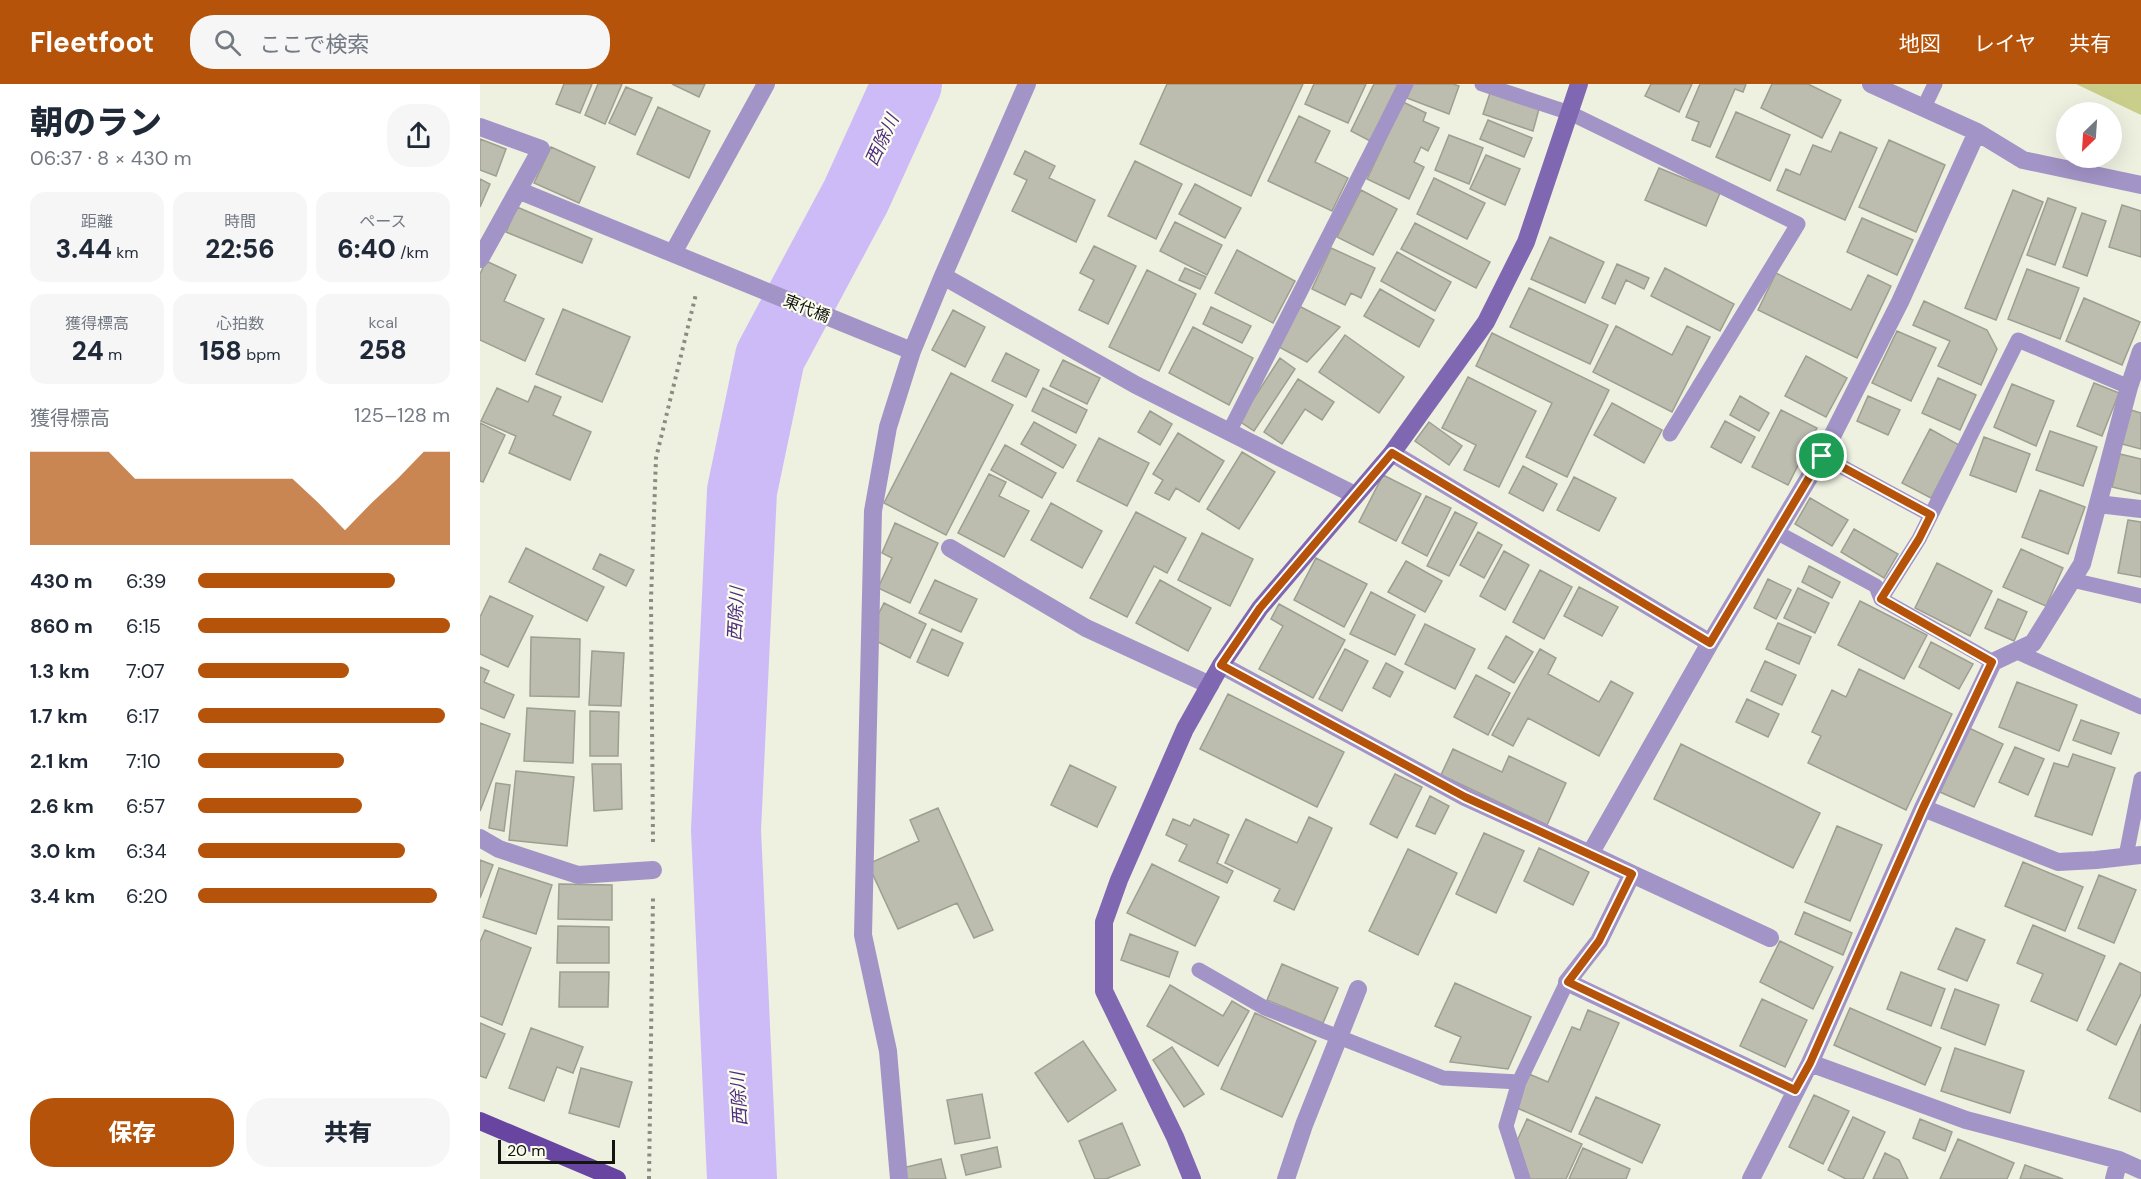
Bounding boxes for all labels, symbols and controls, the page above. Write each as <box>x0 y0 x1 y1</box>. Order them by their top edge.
search box <box>190 15 610 69</box>
text: Fleetfoot <box>30 24 154 61</box>
icon: search <box>211 26 244 59</box>
text: ここで検索 <box>259 30 369 59</box>
text: 地図 <box>1899 30 1941 58</box>
text: レイヤ <box>1974 30 2036 58</box>
text: 共有 <box>2069 30 2111 58</box>
text: 朝のラン <box>30 101 162 144</box>
north arrow <box>2056 102 2122 168</box>
map controls <box>2056 102 2122 168</box>
button: share <box>387 104 450 167</box>
water label: 西除川 <box>860 109 905 170</box>
text: 06:37 · 8 × 430 m <box>30 145 192 171</box>
text: 距離 <box>81 211 113 232</box>
text: 時間 <box>224 211 256 232</box>
text: ペース <box>359 211 407 232</box>
text: 3.44 <box>55 232 112 266</box>
text: 22:56 <box>205 232 275 266</box>
text: 6:40 <box>337 232 396 266</box>
text: km <box>112 242 139 263</box>
text: /km <box>396 242 429 263</box>
street label: 東代橋 <box>781 290 833 327</box>
text: kcal <box>369 312 397 333</box>
text: 獲得標高 <box>65 313 129 334</box>
text: 心拍数 <box>216 313 264 334</box>
text: 258 <box>359 333 407 367</box>
text: 24 <box>72 334 104 368</box>
text: 158 <box>200 334 242 368</box>
text: m <box>104 344 122 365</box>
text: bpm <box>242 344 280 365</box>
text: 125–128 m <box>354 402 450 428</box>
text: 獲得標高 <box>30 405 110 431</box>
pin <box>1796 430 1847 481</box>
icon: arrive <box>1805 439 1838 472</box>
text: 430 m <box>30 568 93 594</box>
text: 6:39 <box>126 568 166 594</box>
water label: 西除川 <box>723 584 750 642</box>
text: 860 m <box>30 613 93 639</box>
text: 6:15 <box>126 613 161 639</box>
text: 1.3 km <box>30 658 89 684</box>
text: 7:07 <box>126 658 165 684</box>
text: 1.7 km <box>30 703 88 729</box>
text: 6:17 <box>126 703 160 729</box>
text: 2.1 km <box>30 748 88 774</box>
text: 7:10 <box>126 748 161 774</box>
text: 2.6 km <box>30 793 94 819</box>
text: 6:57 <box>126 793 165 819</box>
text: 3.0 km <box>30 838 95 864</box>
text: 6:34 <box>126 838 167 864</box>
text: 3.4 km <box>30 883 95 909</box>
text: 6:20 <box>126 883 168 909</box>
water label: 西除川 <box>725 1069 752 1127</box>
button: 保存 <box>30 1098 234 1167</box>
button: 共有 <box>246 1098 450 1167</box>
scale bar <box>498 1137 615 1164</box>
text: 20 m <box>507 1140 546 1161</box>

